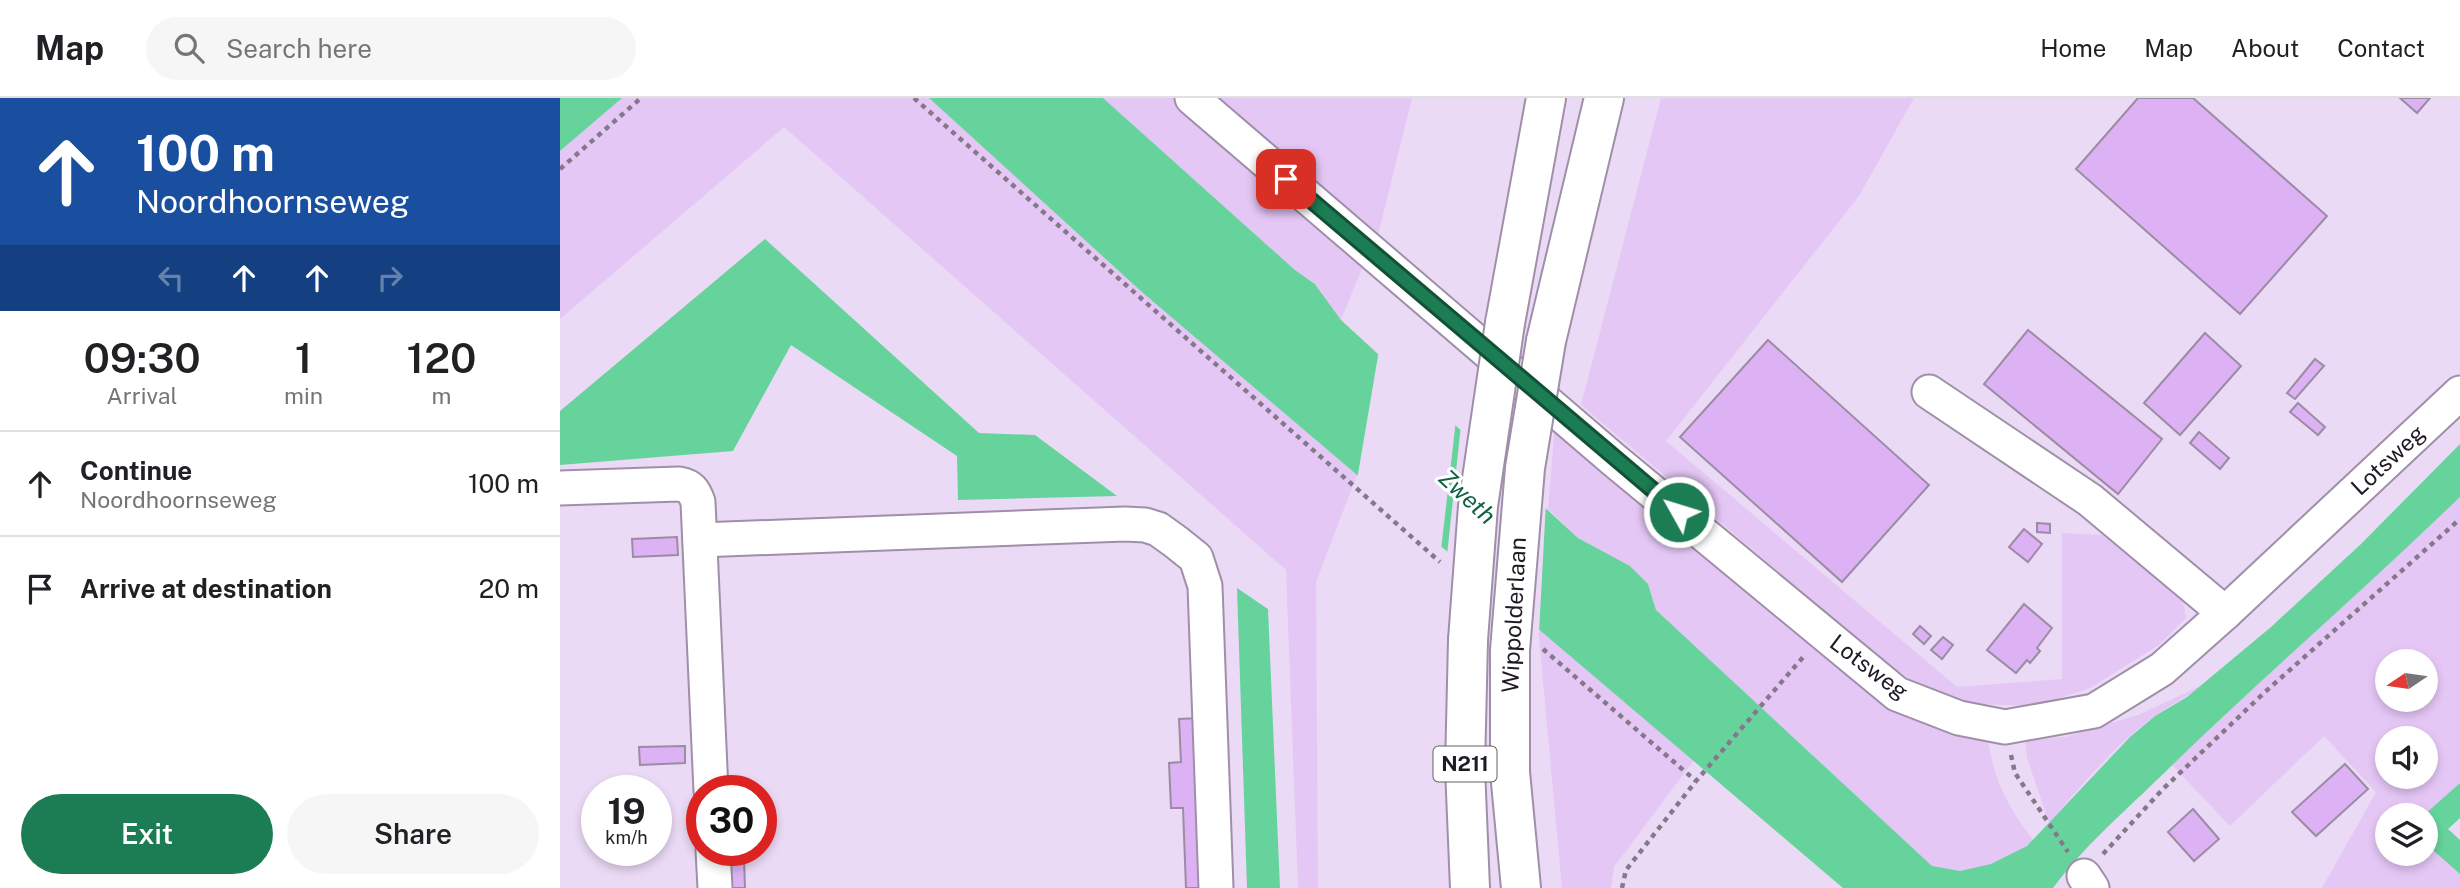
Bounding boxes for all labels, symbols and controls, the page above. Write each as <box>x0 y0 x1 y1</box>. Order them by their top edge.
search box <box>146 17 636 80</box>
text: Map <box>35 29 104 67</box>
icon: search <box>170 29 208 67</box>
text: Search here <box>226 33 372 64</box>
text: Home <box>2040 34 2106 62</box>
text: Map <box>2144 34 2193 62</box>
text: About <box>2231 34 2299 62</box>
text: Contact <box>2337 34 2425 62</box>
text: 100 m <box>136 124 275 182</box>
icon: ahead <box>21 126 112 217</box>
pin <box>1256 149 1316 209</box>
icon: arrive <box>1267 160 1305 198</box>
text: Noordhoornseweg <box>136 183 410 220</box>
icon: left <box>152 259 190 297</box>
icon: ahead <box>225 259 263 297</box>
icon: ahead <box>298 259 336 297</box>
icon: right <box>371 259 409 297</box>
text: 09:30 <box>83 333 201 382</box>
text: 1 <box>295 333 312 382</box>
text: 120 <box>407 333 477 382</box>
text: Arrival <box>107 382 178 409</box>
text: min <box>284 382 323 409</box>
text: m <box>432 382 451 409</box>
street label: Lotsweg <box>2345 419 2430 500</box>
text: Continue <box>80 455 192 486</box>
water label: Zweth <box>1434 463 1502 529</box>
icon: ahead <box>21 465 59 503</box>
text: 100 m <box>468 468 539 499</box>
position arrow <box>1642 475 1716 549</box>
text: Noordhoornseweg <box>80 486 277 513</box>
street label: Wippolderlaan <box>1496 536 1531 693</box>
icon: arrive <box>21 570 59 608</box>
text: Arrive at destination <box>80 573 332 604</box>
text: 20 m <box>479 573 539 604</box>
street label: Lotsweg <box>1825 628 1914 705</box>
north arrow <box>2375 649 2438 712</box>
map controls <box>2375 649 2438 866</box>
button: sound <box>2375 726 2438 789</box>
road number: N211 <box>1434 746 1496 782</box>
speed limit sign: 30 <box>686 775 777 866</box>
text: 19 <box>607 791 646 832</box>
button: Exit <box>21 794 273 874</box>
button: Share <box>287 794 539 874</box>
button: layers <box>2375 803 2438 866</box>
text: km/h <box>605 827 648 848</box>

